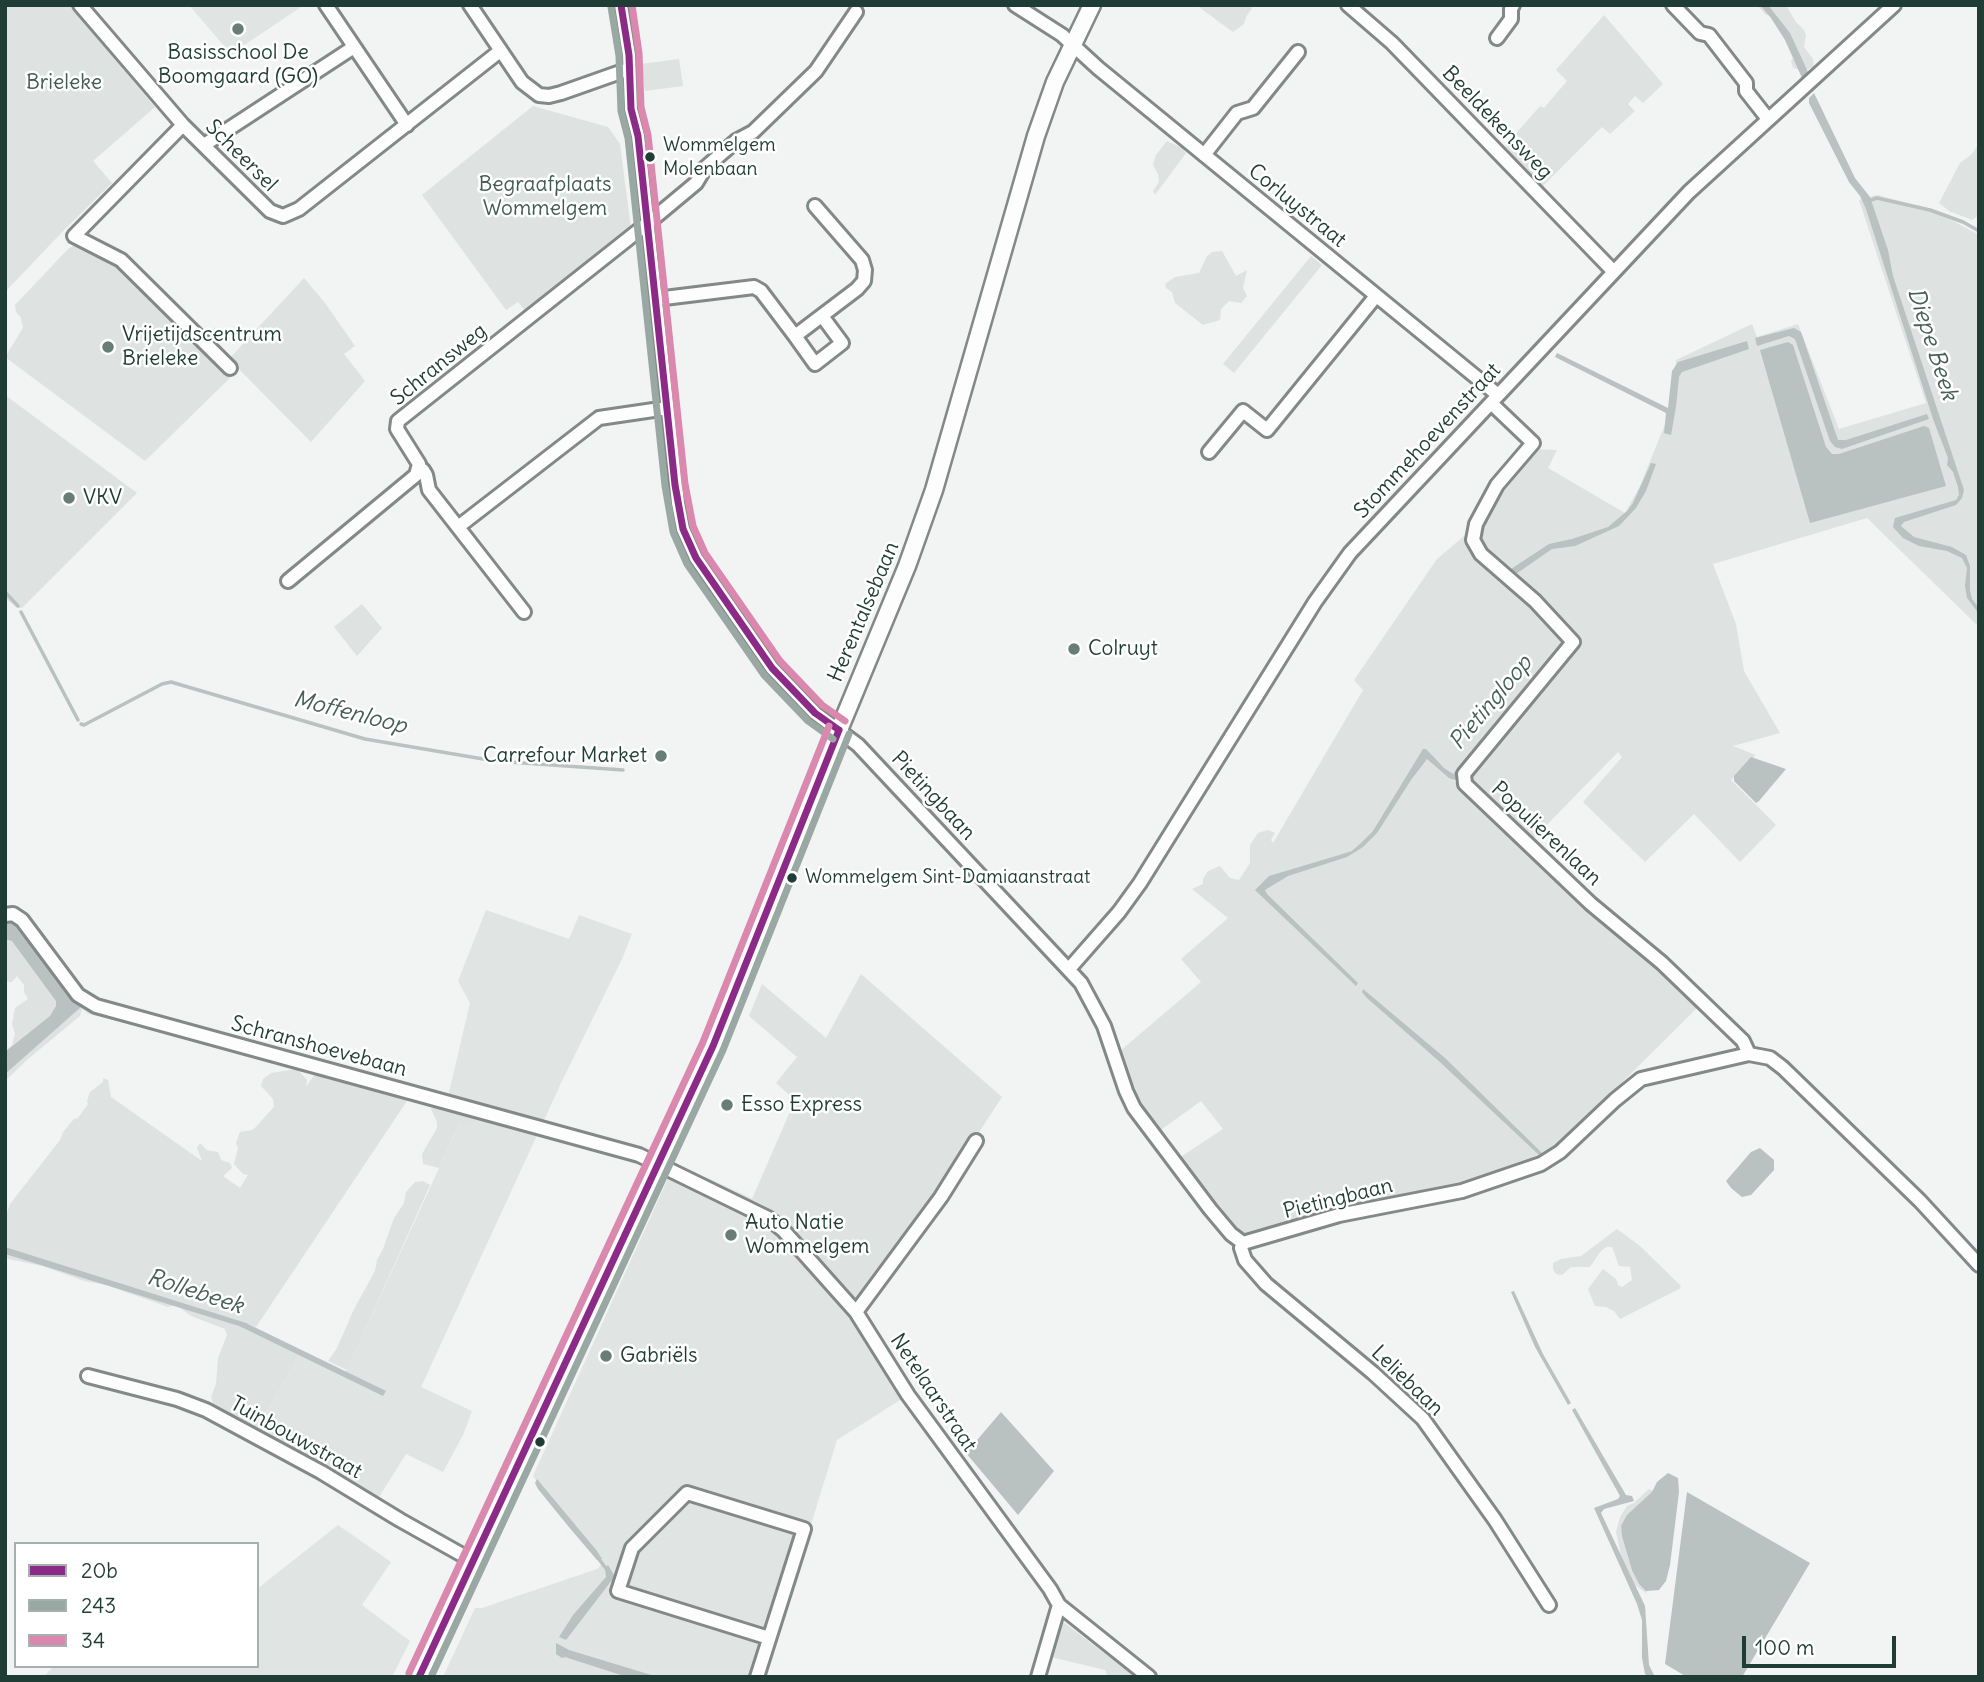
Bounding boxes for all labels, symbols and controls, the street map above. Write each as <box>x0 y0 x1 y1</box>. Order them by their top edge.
marker: Basisschool De Boomgaard (GO) <box>230 21 246 37</box>
place label: Basisschool De Boomgaard (GO) <box>158 40 318 90</box>
street label: Beeldekensweg <box>1437 61 1557 185</box>
park label: Brieleke <box>26 70 102 96</box>
street label: Scheersel <box>200 115 282 197</box>
place label: Wommelgem Molenbaan <box>663 135 776 179</box>
marker: Wommelgem Molenbaan <box>643 150 657 164</box>
street label: Corluystraat <box>1243 159 1351 253</box>
park label: Begraafplaats Wommelgem <box>478 172 612 222</box>
water label: Diepe Beek <box>1901 284 1963 404</box>
street label: Schransweg <box>386 319 492 411</box>
place label: Vrijetijdscentrum Brieleke <box>122 322 282 372</box>
marker: Vrijetijdscentrum Brieleke <box>100 339 116 355</box>
street label: Stommehoevenstraat <box>1349 358 1507 524</box>
place label: VKV <box>83 485 122 511</box>
marker: VKV <box>61 490 77 506</box>
street label: Herentalsebaan <box>823 538 905 686</box>
place label: Colruyt <box>1088 636 1158 662</box>
marker: Colruyt <box>1066 641 1082 657</box>
water label: Pietingloop <box>1444 650 1538 756</box>
water label: Moffenloop <box>291 686 409 740</box>
place label: Carrefour Market <box>483 743 647 769</box>
street label: Pietingbaan <box>886 746 980 846</box>
marker: Carrefour Market <box>653 748 669 764</box>
street label: Populierenlaan <box>1486 777 1606 891</box>
place label: Wommelgem Sint-Damiaanstraat <box>805 867 1090 889</box>
marker: Wommelgem Sint-Damiaanstraat <box>785 871 799 885</box>
street label: Schranshoevebaan <box>228 1011 410 1083</box>
place label: Esso Express <box>741 1092 862 1118</box>
marker: Esso Express <box>719 1097 735 1113</box>
street label: Pietingbaan <box>1281 1173 1395 1225</box>
place label: Auto Natie Wommelgem <box>745 1210 869 1260</box>
marker: Auto Natie Wommelgem <box>723 1227 739 1243</box>
water label: Rollebeek <box>144 1264 246 1320</box>
street label: Netelaarstraat <box>884 1329 982 1457</box>
street label: Leliebaan <box>1366 1341 1448 1421</box>
place label: Gabriëls <box>620 1343 698 1369</box>
marker: Gabriëls <box>598 1348 614 1364</box>
street label: Tuinbouwstraat <box>226 1391 366 1485</box>
unlabelled marker <box>533 1435 547 1449</box>
legend <box>14 1542 259 1668</box>
text: 20b <box>81 1557 118 1584</box>
text: 243 <box>81 1592 116 1619</box>
scale bar <box>1746 1622 1900 1666</box>
text: 34 <box>81 1627 105 1654</box>
text: 100 m <box>1755 1634 1814 1661</box>

